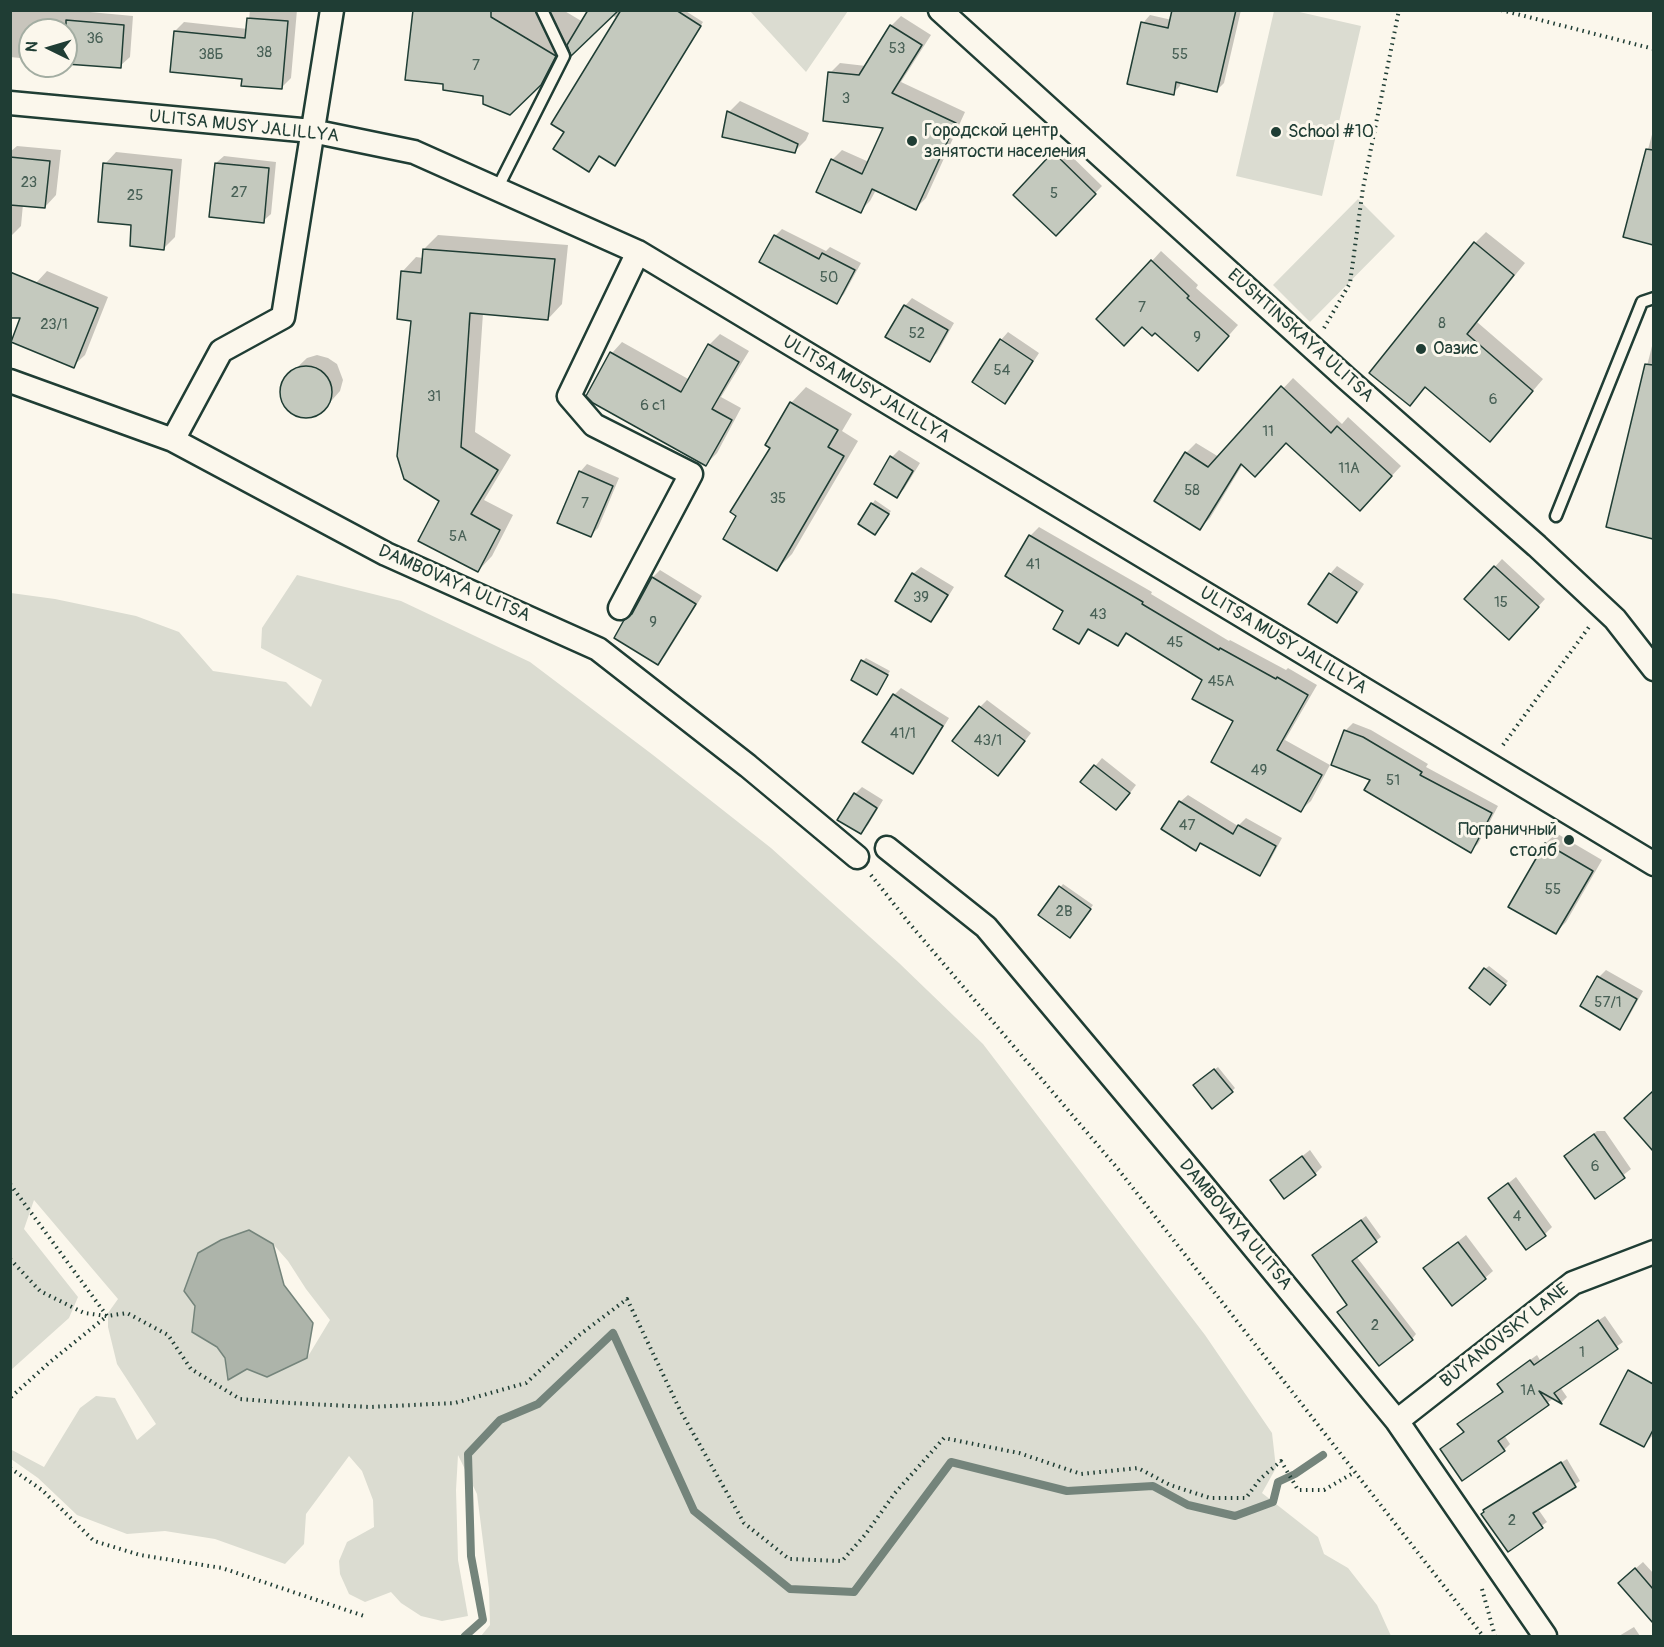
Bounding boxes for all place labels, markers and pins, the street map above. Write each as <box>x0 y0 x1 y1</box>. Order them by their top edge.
place label: Городской центр занятости населения <box>924 120 1086 162</box>
place label: School #10 <box>1288 121 1374 143</box>
marker: School #10 <box>1269 125 1283 139</box>
marker: Городской центр занятости населения <box>905 134 919 148</box>
place label: Оазис <box>1433 338 1479 360</box>
marker: Оазис <box>1414 342 1428 356</box>
place label: Пограничный столб <box>1458 819 1557 862</box>
marker: Пограничный столб <box>1562 833 1576 847</box>

